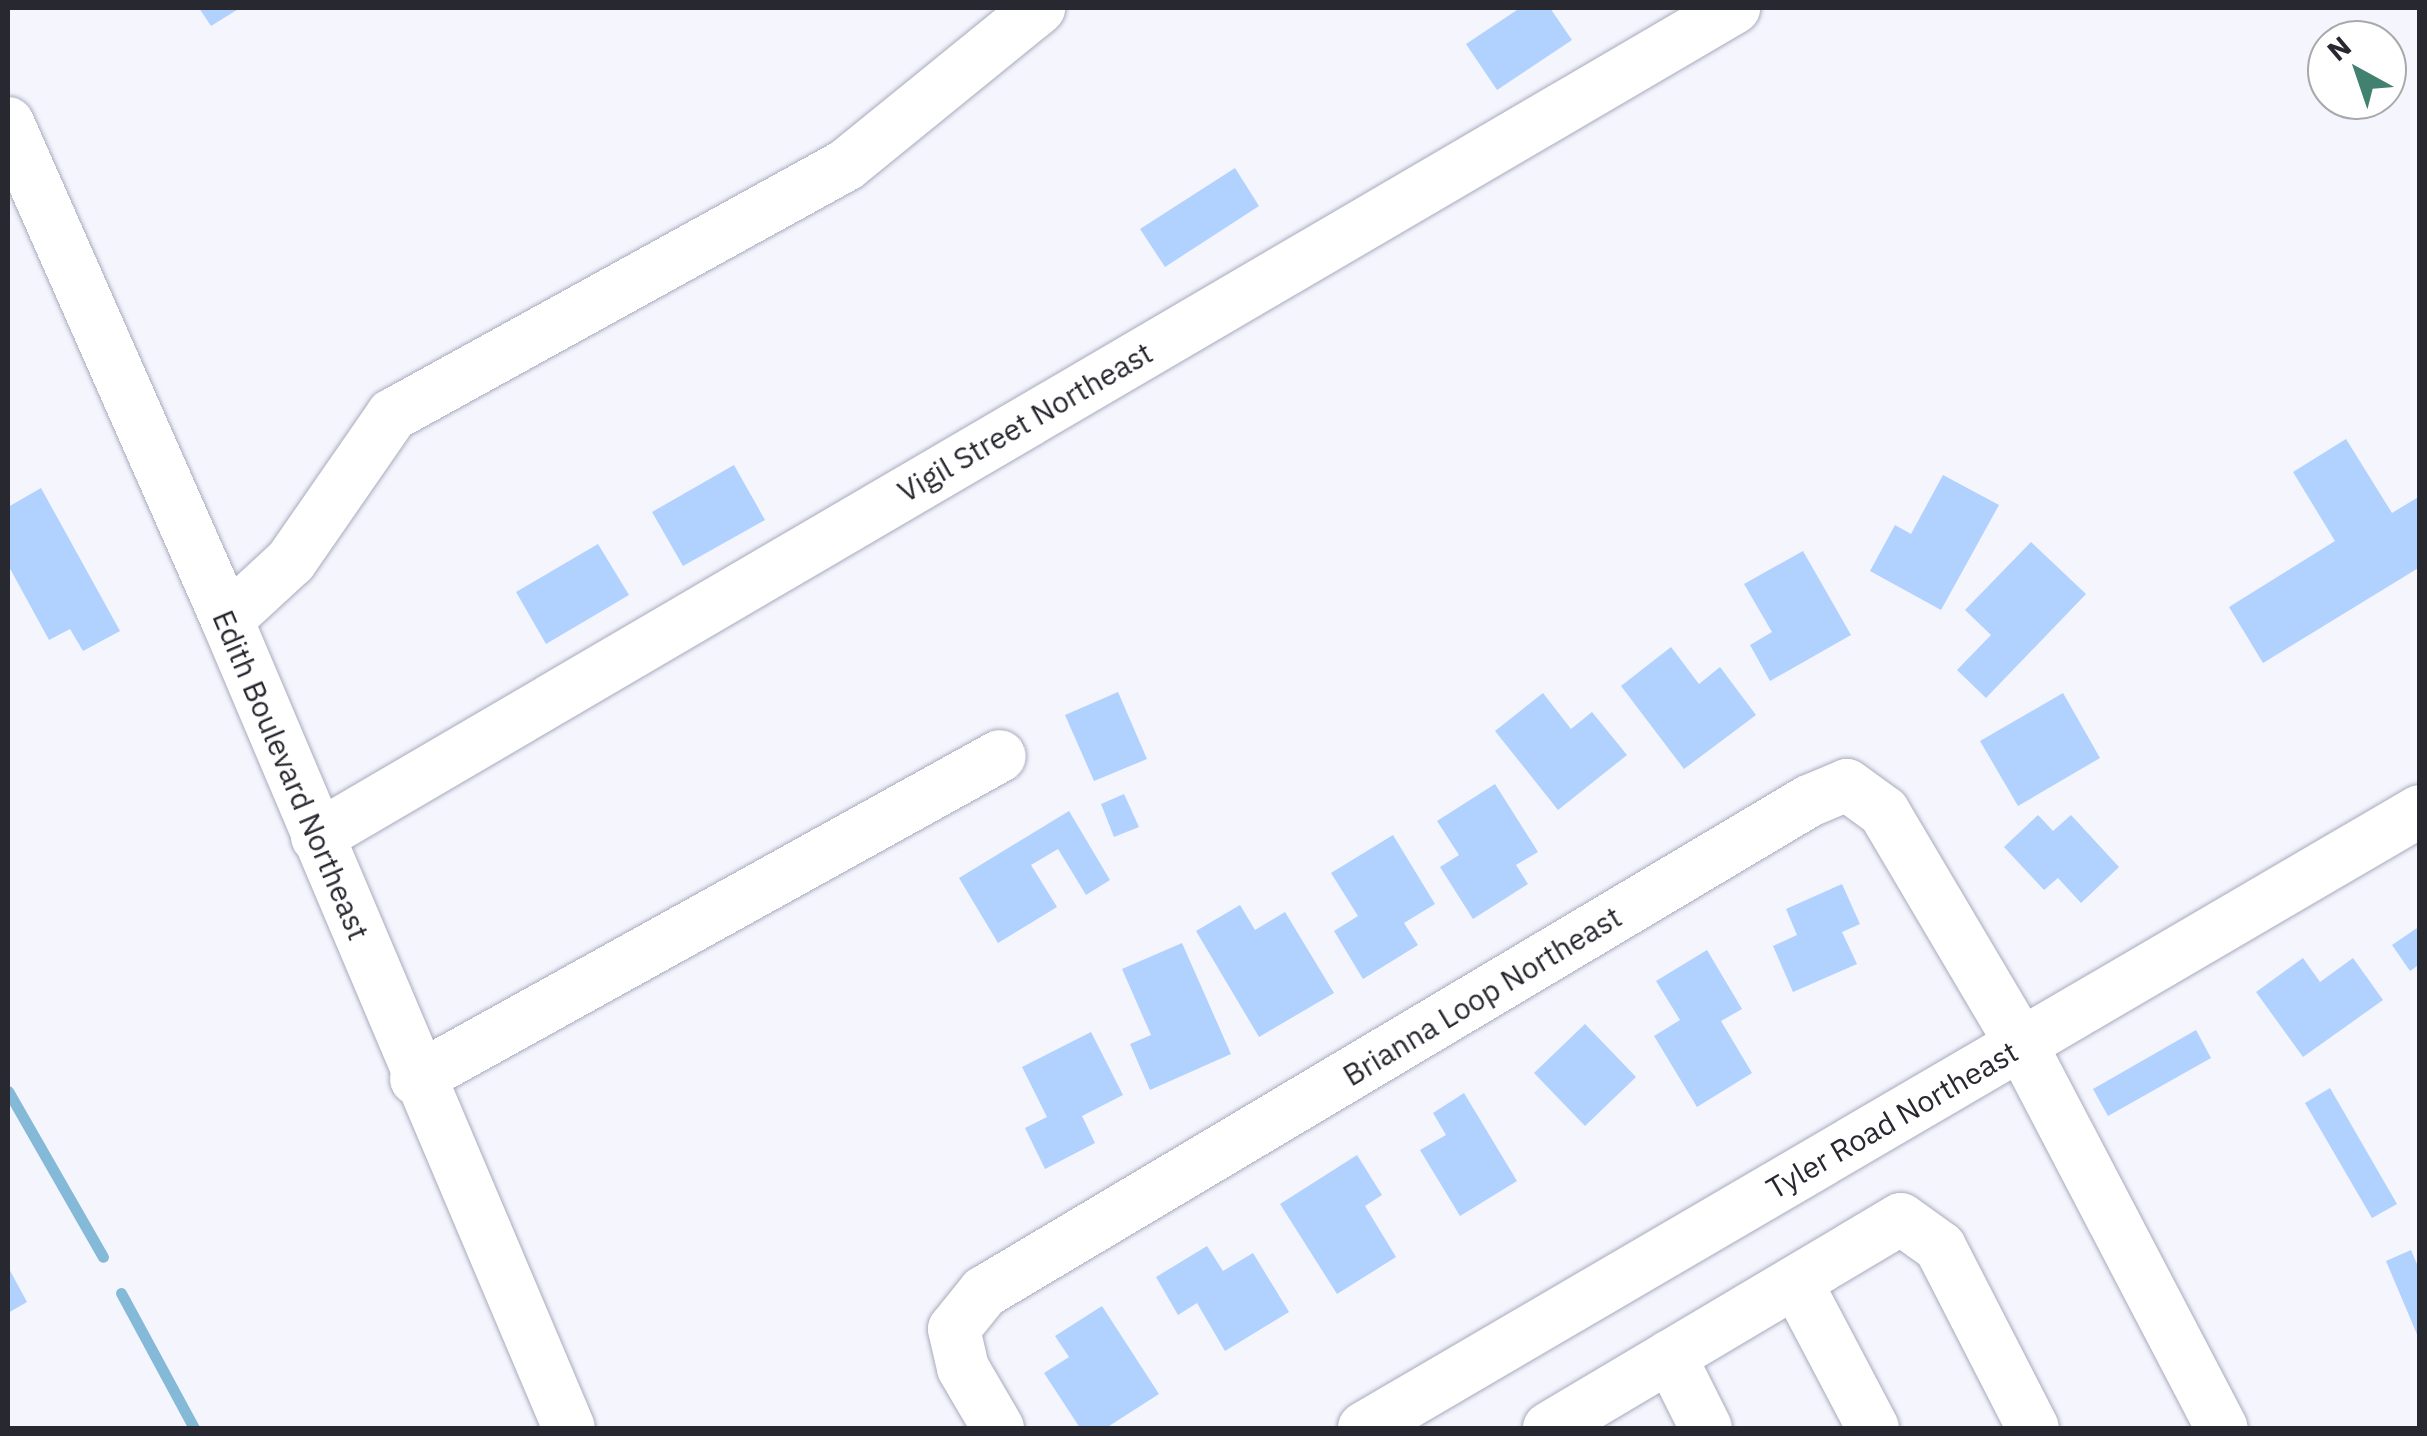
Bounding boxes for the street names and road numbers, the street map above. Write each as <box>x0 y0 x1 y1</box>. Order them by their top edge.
street label: Vigil Street Northeast <box>891 334 1159 510</box>
street label: Edith Boulevard Northeast <box>205 605 377 945</box>
street label: Brianna Loop Northeast <box>1336 899 1628 1093</box>
street label: Tyler Road Northeast <box>1760 1033 2024 1207</box>

